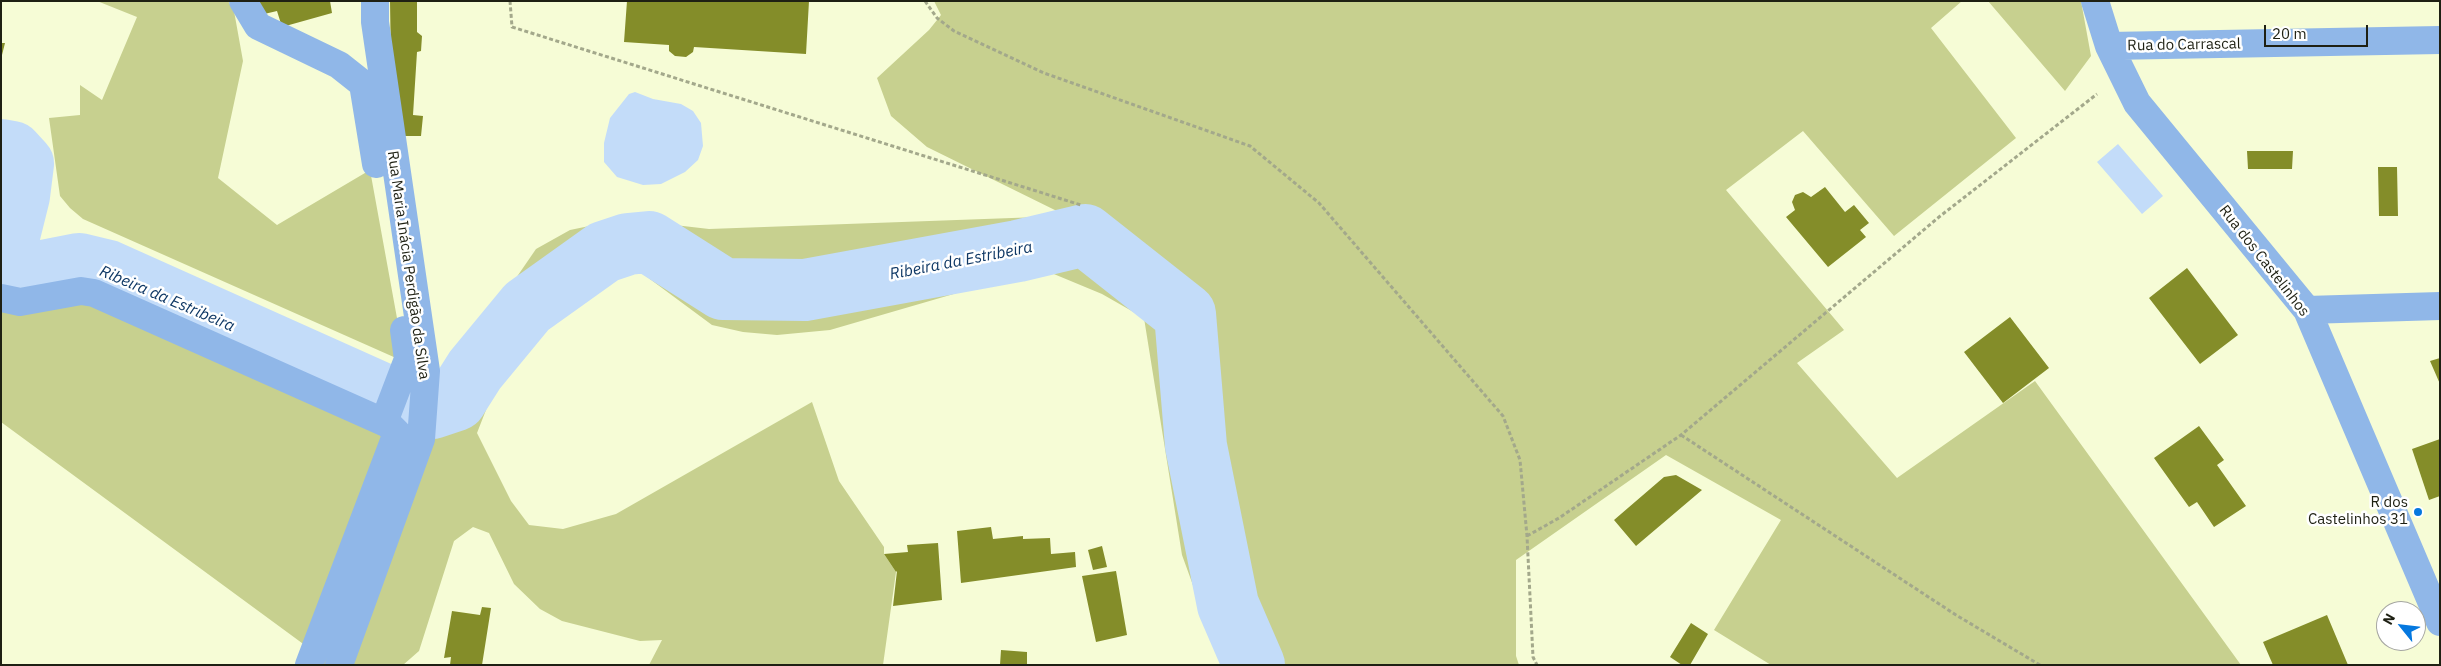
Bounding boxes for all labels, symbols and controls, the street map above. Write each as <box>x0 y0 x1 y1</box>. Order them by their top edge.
scale bar <box>2266 15 2370 47</box>
text: 20 m <box>2272 24 2307 43</box>
street label: Rua do Carrascal <box>2127 35 2241 55</box>
street label: Rua Maria Inácia Perdigão da Silva <box>383 150 433 380</box>
street label: Rua dos Castelinhos <box>2215 202 2313 320</box>
water label: Ribeira da Estribeira <box>888 238 1034 284</box>
water label: Ribeira da Estribeira <box>97 262 237 336</box>
place label: R dos Castelinhos 31 <box>2308 494 2408 529</box>
marker: R dos Castelinhos 31 <box>2412 506 2424 518</box>
north arrow <box>2376 601 2426 651</box>
text: N <box>2378 610 2399 628</box>

